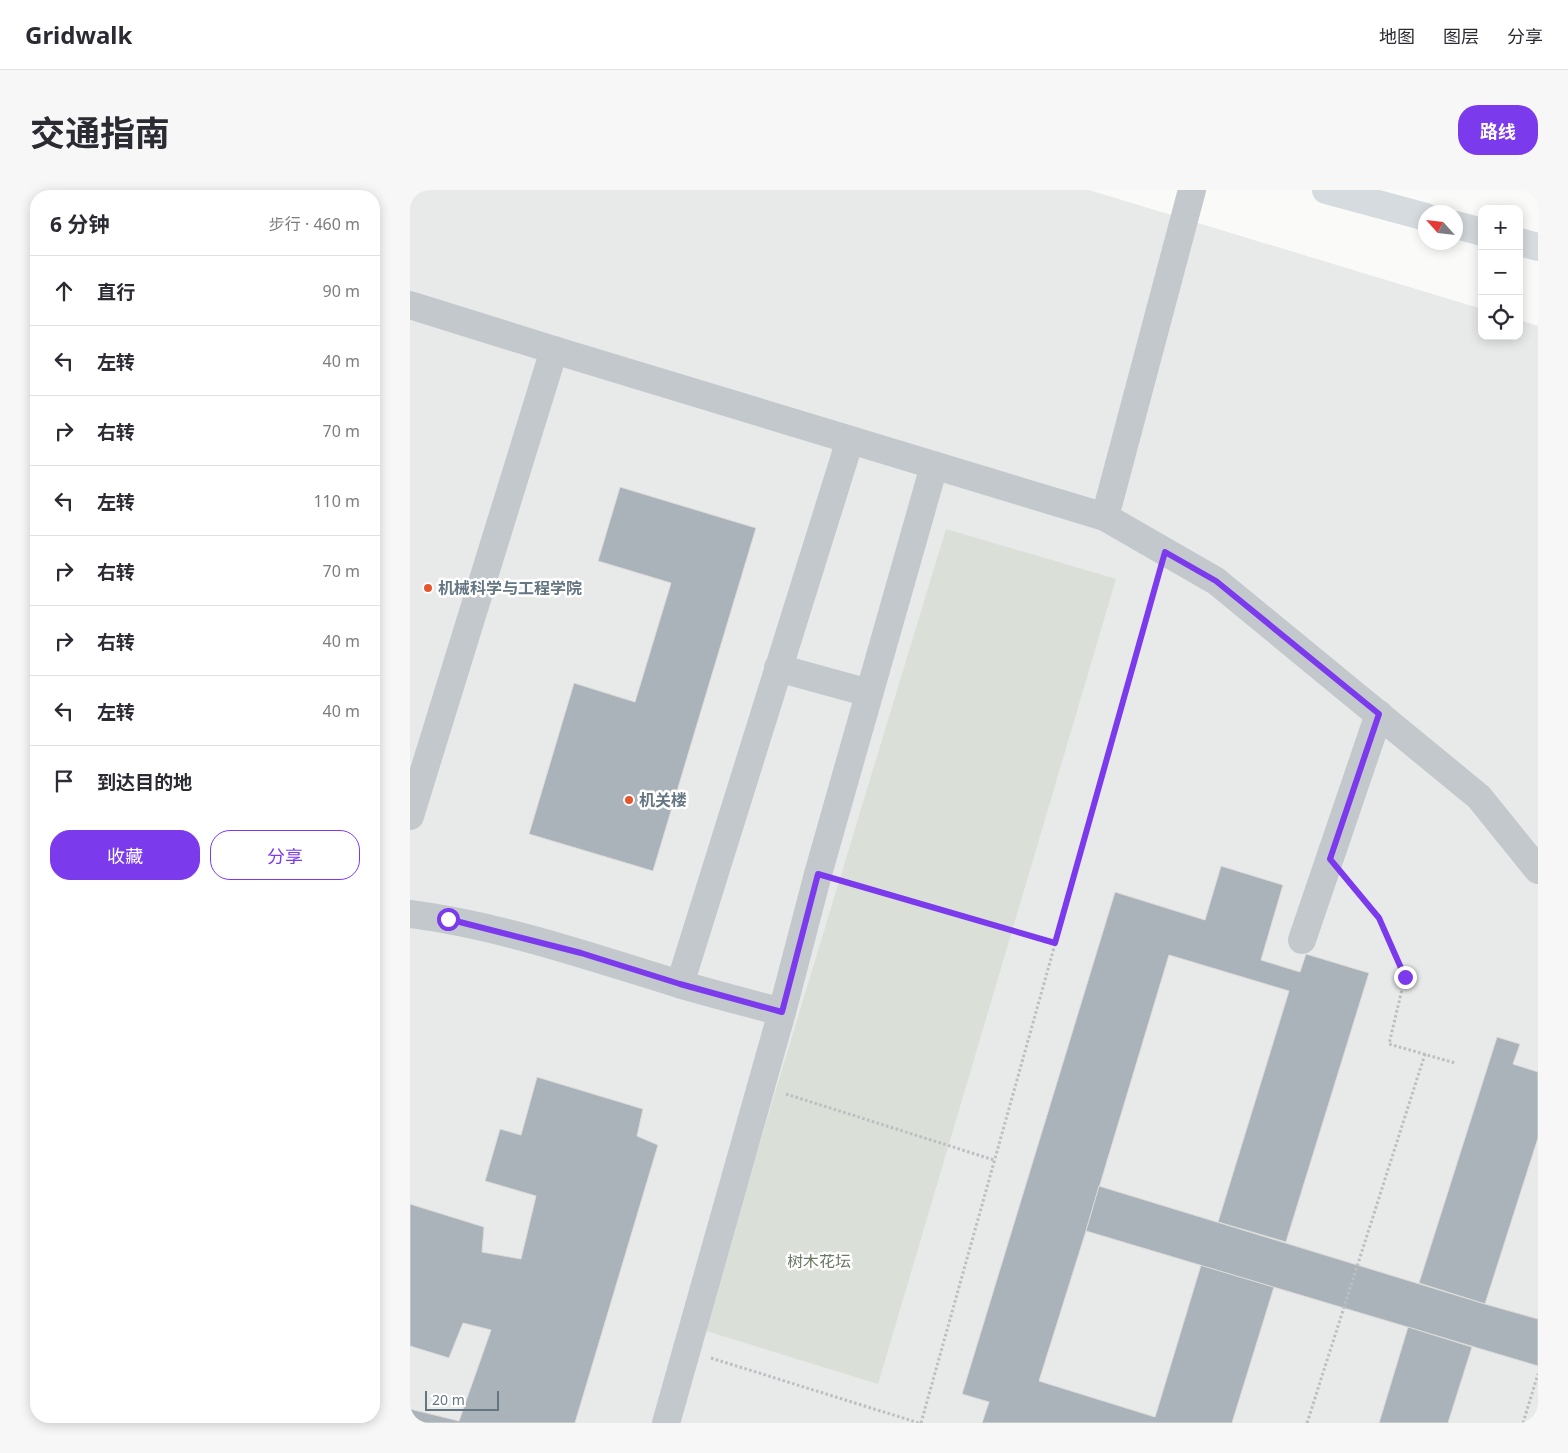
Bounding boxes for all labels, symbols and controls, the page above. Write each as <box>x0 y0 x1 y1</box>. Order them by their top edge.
text: Gridwalk <box>25 18 132 51</box>
text: 地图 <box>1379 24 1415 48</box>
text: 图层 <box>1443 24 1479 48</box>
text: 分享 <box>1507 24 1543 48</box>
button: 路线 <box>1458 105 1538 155</box>
text: 交通指南 <box>30 109 170 156</box>
north arrow <box>1418 205 1463 250</box>
map controls <box>1478 205 1523 340</box>
button: + <box>1478 205 1523 250</box>
text: 6 分钟 <box>50 210 109 238</box>
text: 步行 · 460 m <box>269 213 360 235</box>
button: − <box>1478 250 1523 295</box>
icon: ahead <box>50 277 78 305</box>
text: 直行 <box>97 279 135 305</box>
text: 90 m <box>323 280 360 302</box>
button: locate <box>1478 295 1523 340</box>
icon: left <box>50 347 78 375</box>
text: 左转 <box>97 349 135 375</box>
text: 40 m <box>323 350 360 372</box>
icon: right <box>50 417 78 445</box>
text: 右转 <box>97 419 135 445</box>
text: 70 m <box>323 420 360 442</box>
icon: left <box>50 487 78 515</box>
text: 左转 <box>97 489 135 515</box>
text: 110 m <box>313 490 360 512</box>
icon: right <box>50 557 78 585</box>
text: 右转 <box>97 559 135 585</box>
text: 70 m <box>323 560 360 582</box>
place label: 机械科学与工程学院 <box>438 577 582 599</box>
marker: 机械科学与工程学院 <box>422 582 434 594</box>
icon: right <box>50 627 78 655</box>
text: 右转 <box>97 629 135 655</box>
text: 40 m <box>323 630 360 652</box>
icon: left <box>50 697 78 725</box>
text: 左转 <box>97 699 135 725</box>
text: 40 m <box>323 700 360 722</box>
icon: arrive <box>50 767 78 795</box>
text: 到达目的地 <box>97 769 192 795</box>
place label: 机关楼 <box>639 789 687 811</box>
marker: 机关楼 <box>623 794 635 806</box>
button: 收藏 <box>50 830 200 880</box>
button: 分享 <box>210 830 360 880</box>
route start <box>437 908 460 931</box>
route end <box>1394 966 1417 989</box>
park label: 树木花坛 <box>787 1250 851 1272</box>
scale bar <box>425 1388 499 1411</box>
text: 20 m <box>432 1390 465 1409</box>

